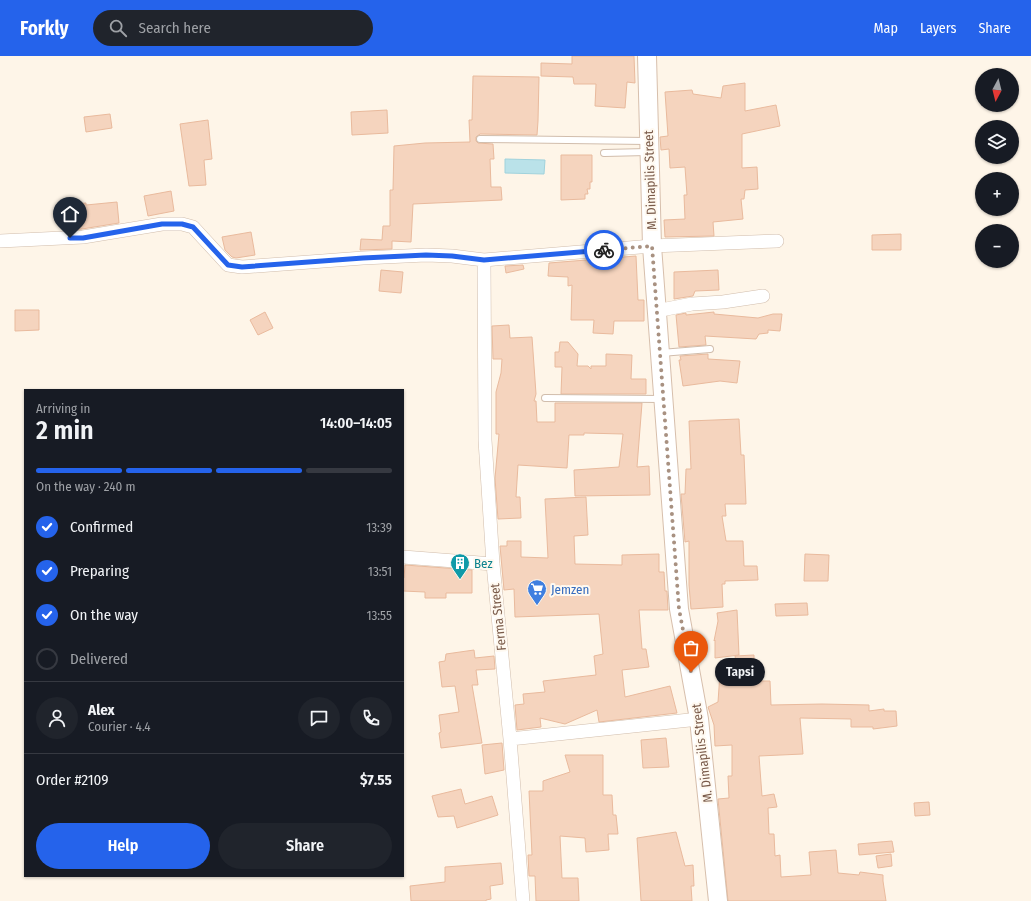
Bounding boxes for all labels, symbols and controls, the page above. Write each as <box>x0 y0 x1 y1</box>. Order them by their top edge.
search box <box>93 10 373 46</box>
text: Forkly <box>20 17 69 40</box>
icon: search <box>107 17 129 39</box>
text: Search here <box>139 19 211 37</box>
text: Map <box>874 20 898 37</box>
text: Layers <box>920 20 956 37</box>
text: Share <box>978 20 1011 37</box>
north arrow <box>975 68 1019 112</box>
map controls <box>975 68 1019 268</box>
button: layers <box>975 120 1019 164</box>
street label: M. Dimapilis Street <box>641 129 659 230</box>
button: + <box>975 172 1019 216</box>
pin <box>53 197 87 238</box>
icon: home <box>59 203 81 225</box>
button: − <box>975 224 1019 268</box>
courier <box>584 230 624 270</box>
icon: bike <box>593 239 615 261</box>
text: Arriving in <box>36 401 90 416</box>
text: 14:00–14:05 <box>320 414 392 432</box>
text: 2 min <box>36 415 94 446</box>
text: On the way · 240 m <box>36 479 135 494</box>
icon: check <box>36 516 58 538</box>
text: Confirmed <box>70 518 133 536</box>
text: 13:39 <box>366 520 392 535</box>
building icon: Bez <box>449 552 471 580</box>
place label: Bez <box>474 556 493 571</box>
icon: check <box>36 560 58 582</box>
text: Preparing <box>70 562 129 580</box>
text: 13:51 <box>368 564 392 579</box>
supermarket icon: Jemzen <box>526 578 548 606</box>
street label: Ferma Street <box>487 582 509 651</box>
place label: Jemzen <box>551 582 589 597</box>
icon: check <box>36 604 58 626</box>
text: On the way <box>70 606 138 624</box>
text: 13:55 <box>366 608 392 623</box>
pin <box>674 631 708 672</box>
icon: bag <box>680 637 702 659</box>
text: Delivered <box>70 650 128 668</box>
callout: Tapsi <box>715 658 765 686</box>
text: Tapsi <box>726 664 754 679</box>
button: person <box>36 697 78 739</box>
button: chat <box>298 697 340 739</box>
button: phone <box>350 697 392 739</box>
text: Alex <box>88 701 115 719</box>
street label: M. Dimapilis Street <box>688 702 716 803</box>
text: Courier · 4.4 <box>88 719 151 734</box>
text: Order #2109 <box>36 771 109 789</box>
text: $7.55 <box>360 771 392 789</box>
button: Help <box>36 823 210 869</box>
button: Share <box>218 823 392 869</box>

